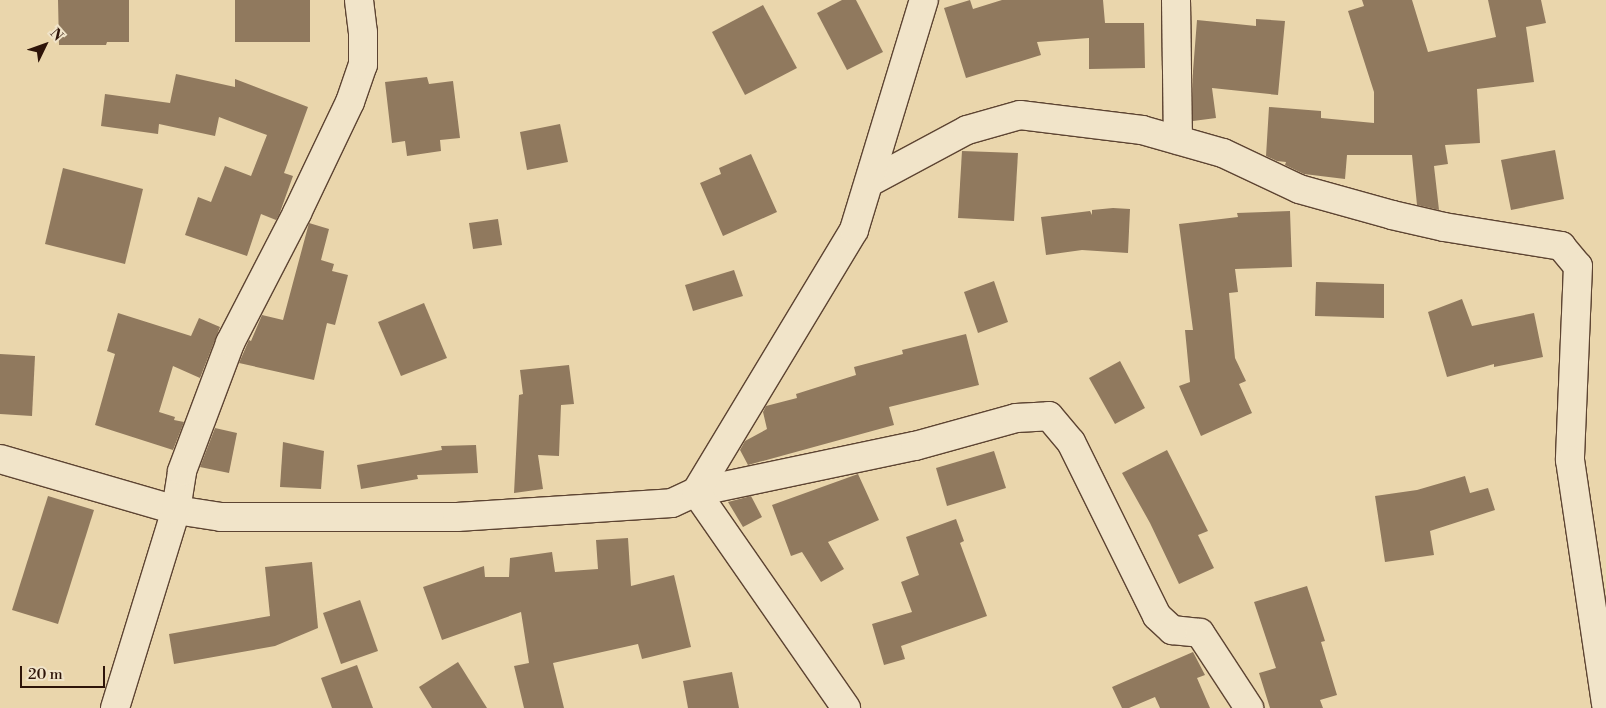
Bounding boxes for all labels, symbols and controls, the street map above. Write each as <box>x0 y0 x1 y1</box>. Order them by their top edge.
north arrow <box>20 20 70 70</box>
text: N <box>46 25 67 45</box>
scale bar <box>22 656 108 688</box>
text: 20 m <box>28 665 63 684</box>

